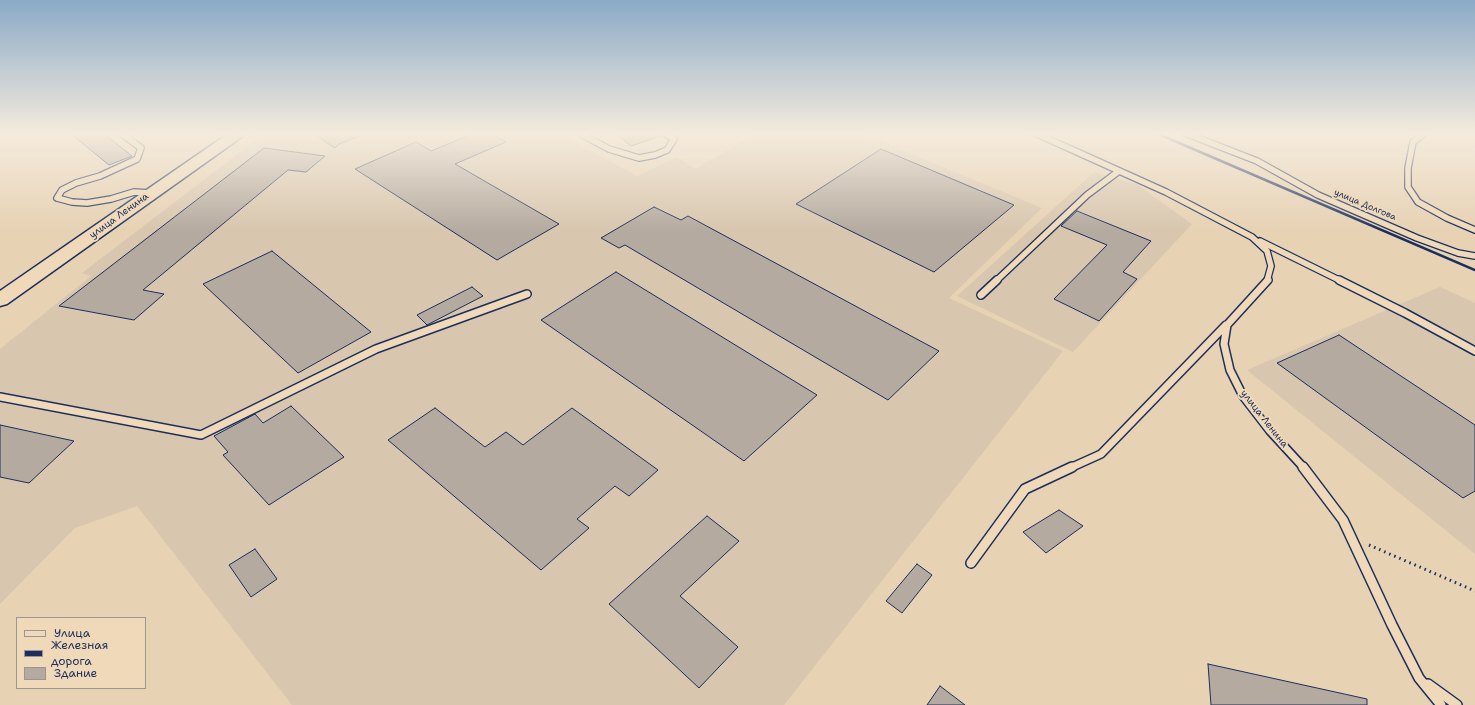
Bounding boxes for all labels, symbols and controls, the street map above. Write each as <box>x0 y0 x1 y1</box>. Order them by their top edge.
street label: улица Долгова <box>1332 187 1398 223</box>
street label: улица Ленина <box>87 191 151 241</box>
street label: улица Ленина <box>1238 388 1290 450</box>
legend <box>16 617 146 689</box>
text: Улица <box>54 625 90 641</box>
text: Железная дорога <box>51 637 108 669</box>
text: Здание <box>54 665 97 681</box>

